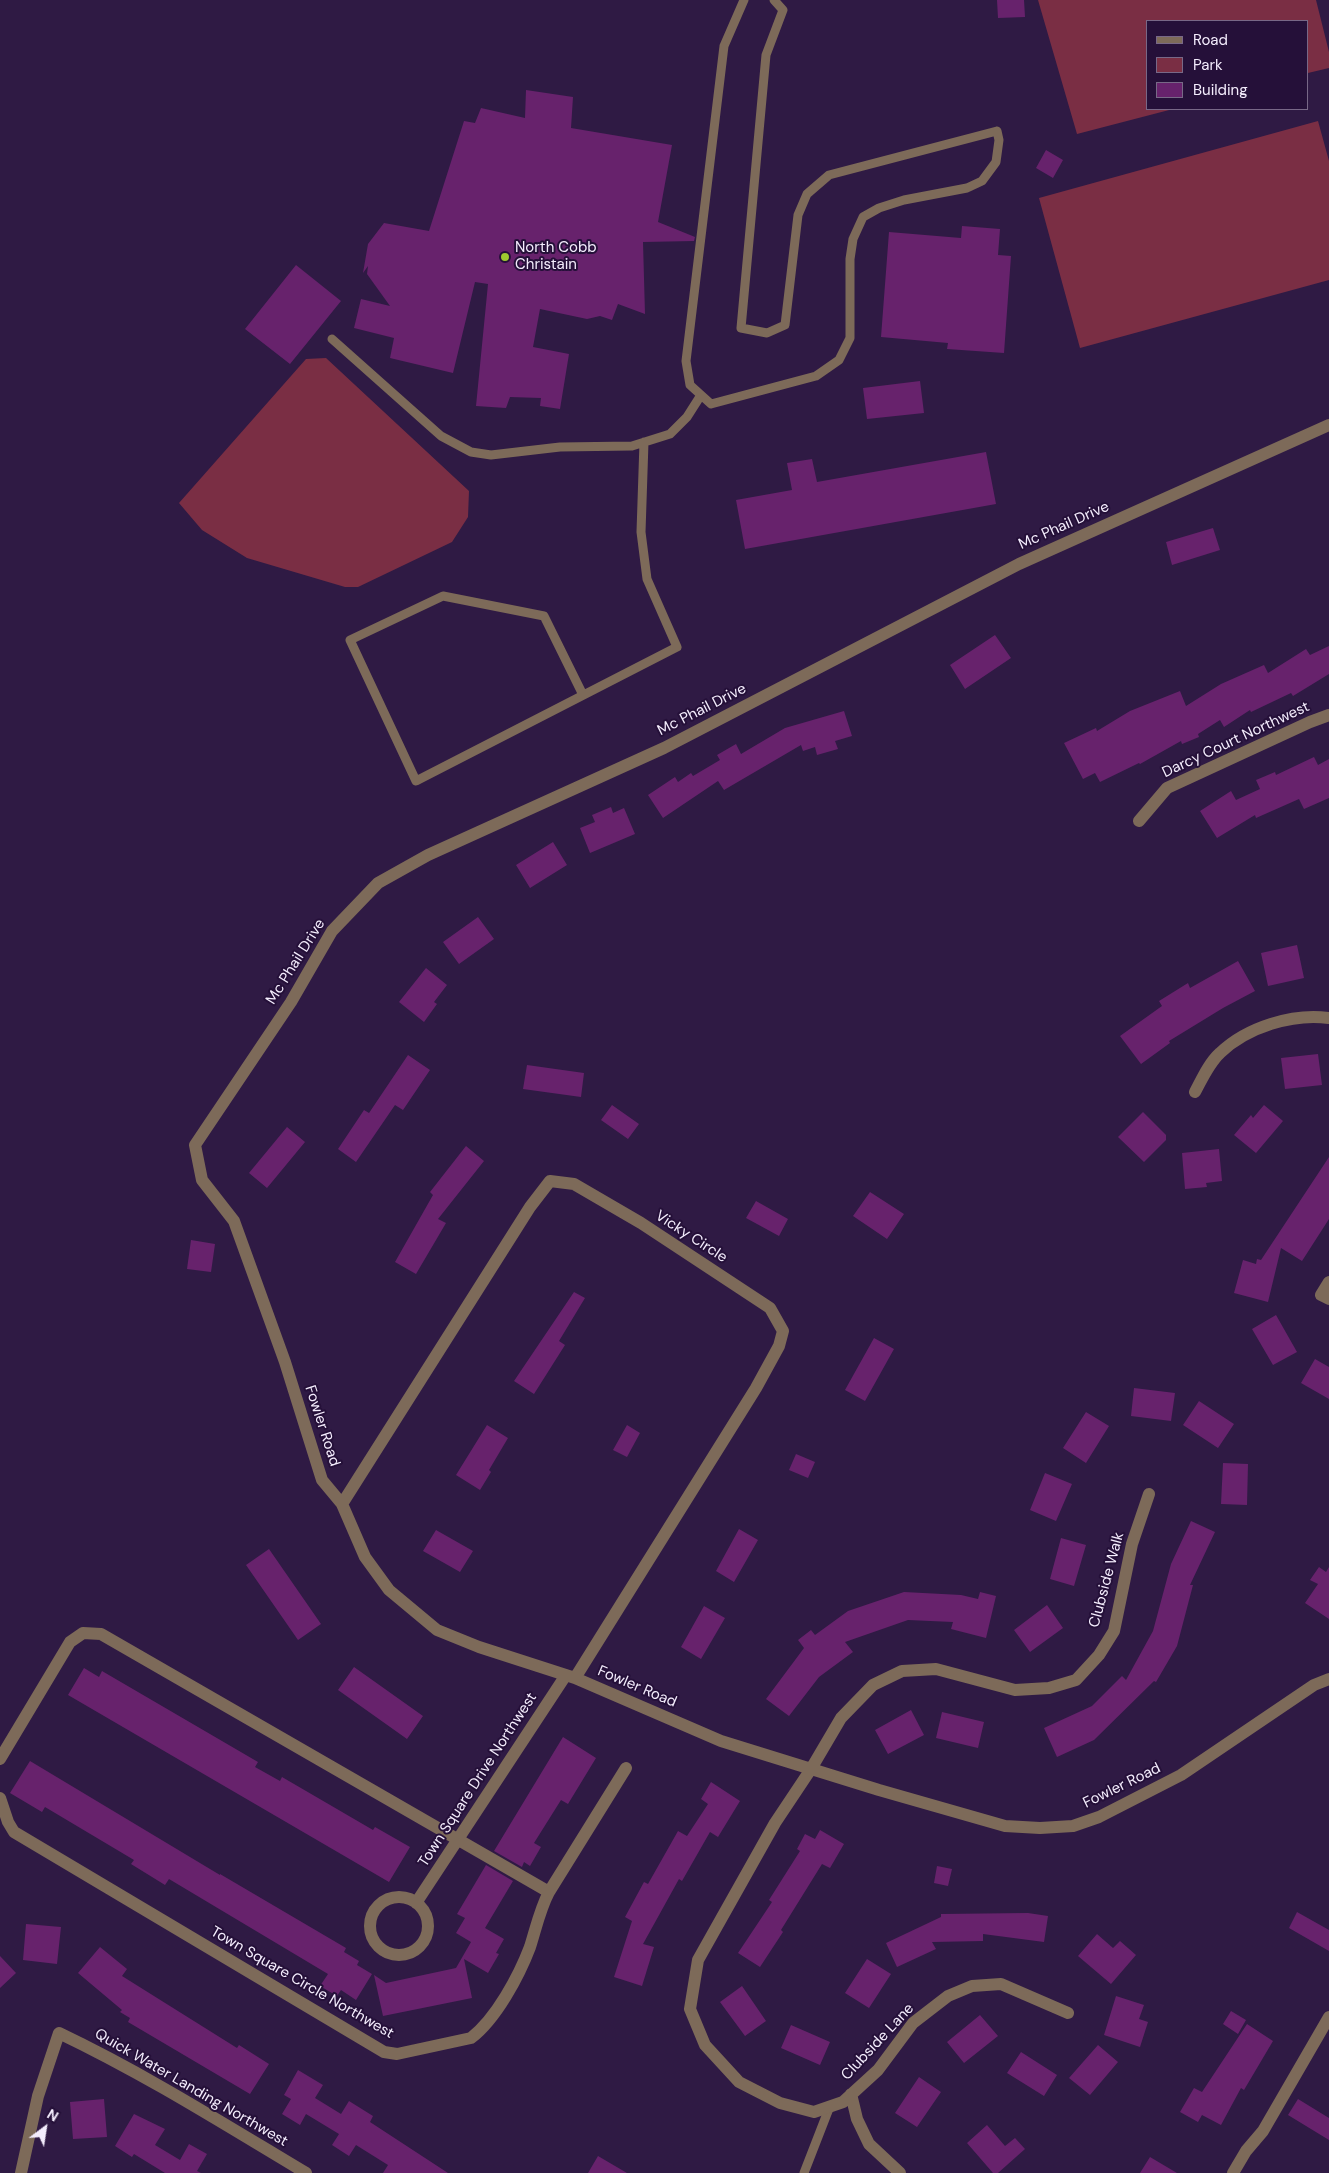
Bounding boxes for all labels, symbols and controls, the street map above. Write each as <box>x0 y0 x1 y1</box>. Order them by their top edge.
legend <box>1146 20 1309 110</box>
text: Road <box>1193 30 1228 50</box>
text: Park <box>1193 55 1223 75</box>
text: Building <box>1193 80 1248 100</box>
place label: North Cobb Christain <box>515 239 597 274</box>
marker: North Cobb Christain <box>499 251 511 263</box>
street label: Mc Phail Drive <box>1016 498 1112 554</box>
street label: Mc Phail Drive <box>655 680 749 740</box>
street label: Darcy Court Northwest <box>1160 698 1312 782</box>
street label: Mc Phail Drive <box>263 916 329 1008</box>
street label: Vicky Circle <box>652 1207 730 1267</box>
street label: Fowler Road <box>300 1383 344 1469</box>
street label: Clubside Walk <box>1086 1530 1128 1630</box>
street label: Fowler Road <box>595 1662 679 1712</box>
street label: Town Square Drive Northwest <box>415 1690 541 1870</box>
street label: Fowler Road <box>1080 1759 1164 1813</box>
street label: Town Square Circle Northwest <box>207 1923 397 2043</box>
street label: Clubside Lane <box>838 2000 918 2084</box>
street label: Quick Water Landing Northwest <box>91 2025 291 2151</box>
north arrow <box>20 2103 70 2153</box>
text: N <box>44 2105 62 2125</box>

